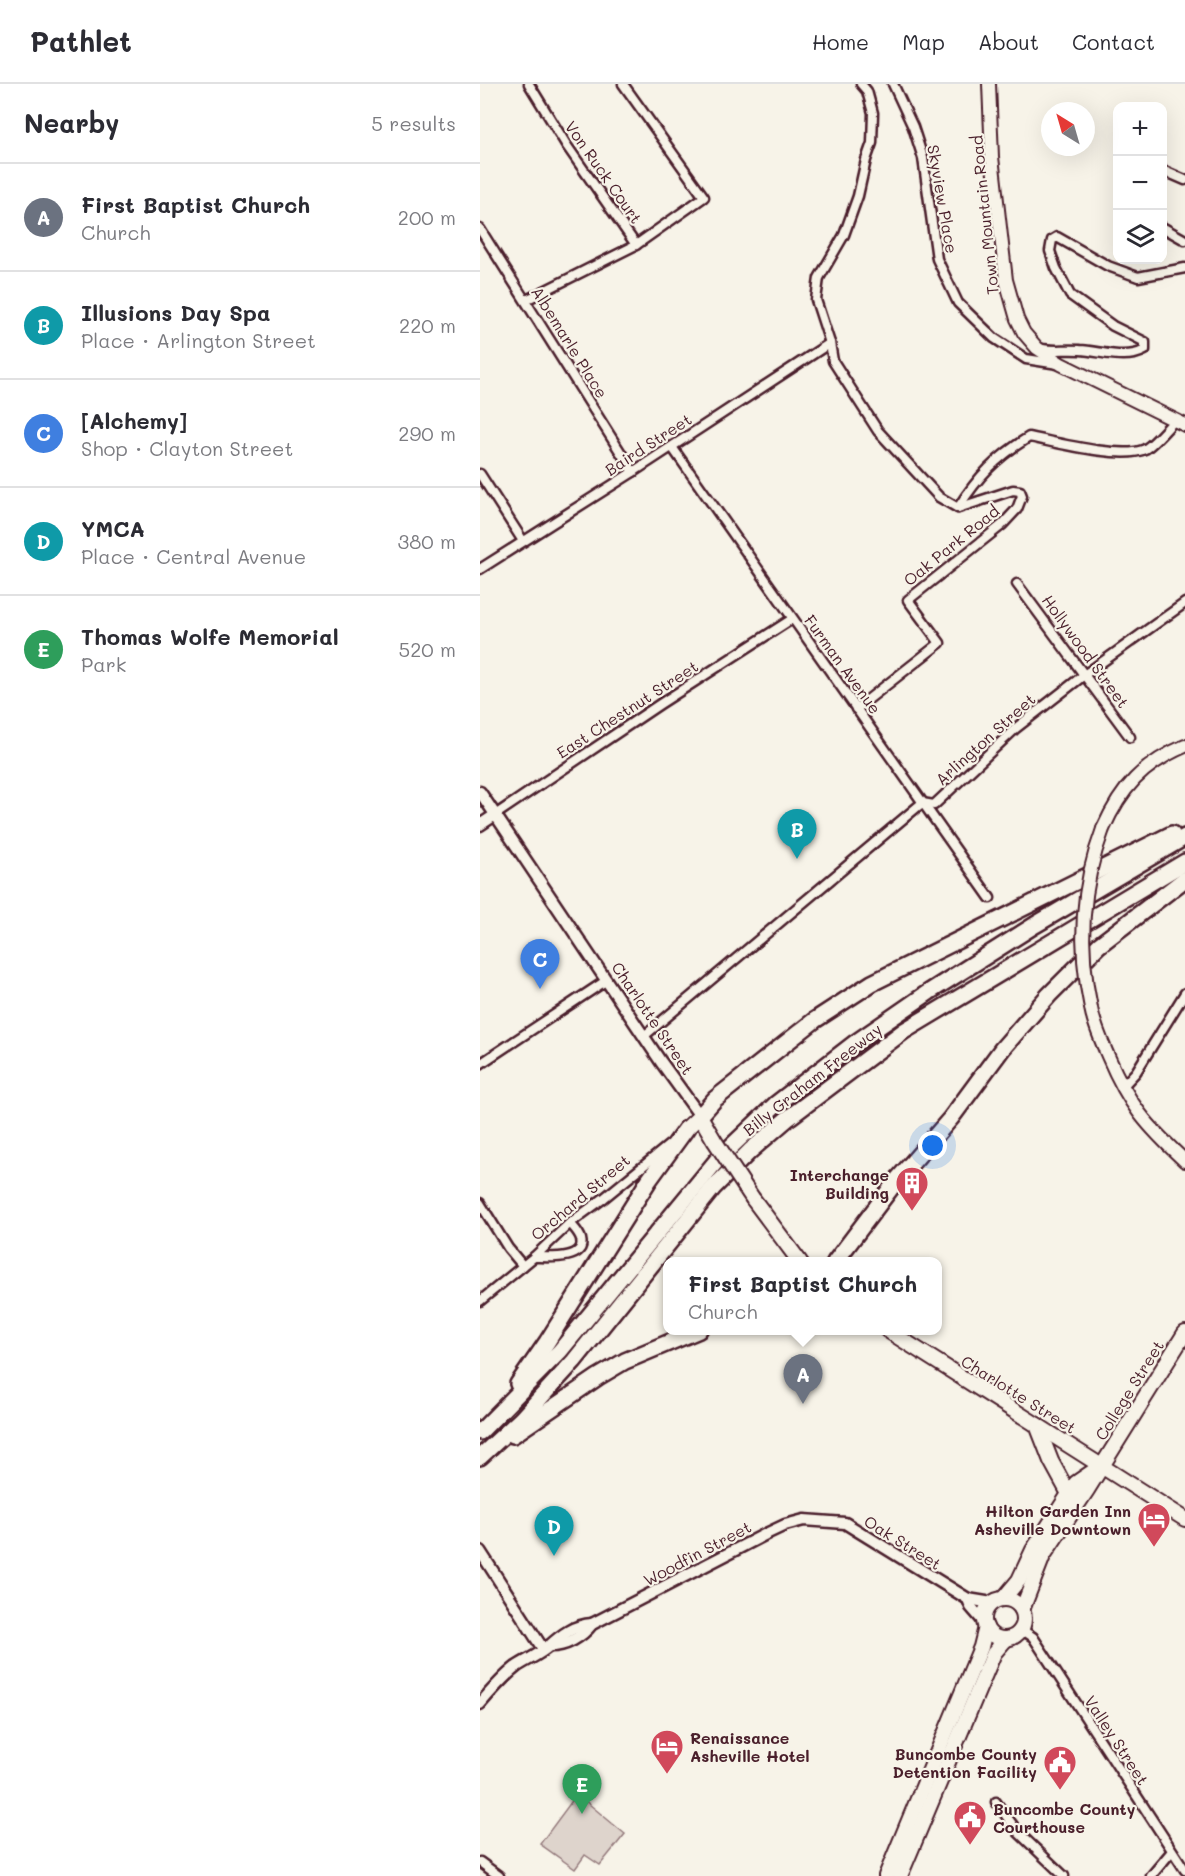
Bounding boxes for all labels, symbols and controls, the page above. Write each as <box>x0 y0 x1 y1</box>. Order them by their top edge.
text: Pathlet <box>30 23 132 59</box>
text: Home <box>812 28 869 55</box>
text: Map <box>902 28 945 55</box>
text: About <box>978 28 1039 55</box>
text: Contact <box>1072 28 1155 55</box>
north arrow <box>1041 102 1095 156</box>
map controls <box>1113 102 1167 264</box>
button: + <box>1113 102 1167 156</box>
text: Nearby <box>24 106 119 140</box>
text: 5 results <box>371 110 456 136</box>
street label: Von Ruck Court <box>561 117 647 227</box>
street label: Town Mountain Road <box>965 134 1003 296</box>
street label: Skyview Place <box>923 143 963 255</box>
button: − <box>1113 156 1167 210</box>
text: First Baptist Church <box>81 190 310 219</box>
text: A <box>37 204 50 230</box>
text: 200 m <box>398 204 456 230</box>
button: layers <box>1113 210 1167 264</box>
text: Church <box>81 219 151 245</box>
street label: Albemarle Place <box>527 282 613 402</box>
text: Illusions Day Spa <box>81 298 271 327</box>
text: B <box>37 312 50 338</box>
text: 220 m <box>399 312 456 338</box>
text: Place · Arlington Street <box>81 327 316 353</box>
text: [Alchemy] <box>81 406 187 435</box>
street label: Baird Street <box>601 408 695 480</box>
text: C <box>36 420 51 446</box>
text: 290 m <box>398 420 456 446</box>
text: Shop · Clayton Street <box>81 435 293 461</box>
street label: Oak Park Road <box>899 500 1003 590</box>
text: YMCA <box>81 514 145 543</box>
text: D <box>36 528 51 554</box>
text: 380 m <box>398 528 456 554</box>
text: Place · Central Avenue <box>81 543 306 569</box>
street label: Hollywood Street <box>1038 590 1134 712</box>
street label: Furman Avenue <box>800 610 886 718</box>
text: Thomas Wolfe Memorial <box>81 622 339 651</box>
text: E <box>37 636 50 662</box>
text: 520 m <box>399 636 456 662</box>
text: Park <box>81 651 126 677</box>
street label: East Chestnut Street <box>552 655 702 763</box>
street label: Arlington Street <box>931 689 1039 789</box>
pin: B <box>778 810 816 859</box>
pin: C <box>520 940 560 989</box>
street label: Charlotte Street <box>607 957 699 1079</box>
street label: Billy Graham Freeway <box>738 1018 886 1140</box>
your location <box>918 1131 947 1160</box>
street label: Orchard Street <box>526 1149 634 1245</box>
place label: Interchange Building <box>790 1164 889 1203</box>
building icon: Interchange Building <box>894 1165 930 1212</box>
popup <box>663 1257 942 1335</box>
text: First Baptist Church <box>688 1269 917 1298</box>
text: Church <box>688 1298 758 1324</box>
street label: College Street <box>1090 1336 1168 1444</box>
street label: Charlotte Street <box>957 1350 1081 1438</box>
pin: A <box>784 1354 822 1404</box>
place label: Hilton Garden Inn Asheville Downtown <box>974 1500 1131 1539</box>
hotel icon: Hilton Garden Inn Asheville Downtown <box>1136 1501 1172 1548</box>
pin: D <box>534 1506 574 1556</box>
street label: Oak Street <box>860 1510 946 1574</box>
street label: Woodfin Street <box>639 1516 755 1590</box>
street label: Valley Street <box>1080 1691 1154 1789</box>
place label: Renaissance Asheville Hotel <box>690 1727 810 1766</box>
hotel icon: Renaissance Asheville Hotel <box>649 1728 685 1775</box>
place label: Buncombe County Detention Facility <box>892 1743 1037 1782</box>
public building icon: Buncombe County Detention Facility <box>1042 1744 1078 1791</box>
pin: E <box>562 1764 602 1814</box>
place label: Buncombe County Courthouse <box>993 1798 1136 1837</box>
public building icon: Buncombe County Courthouse <box>952 1799 988 1846</box>

